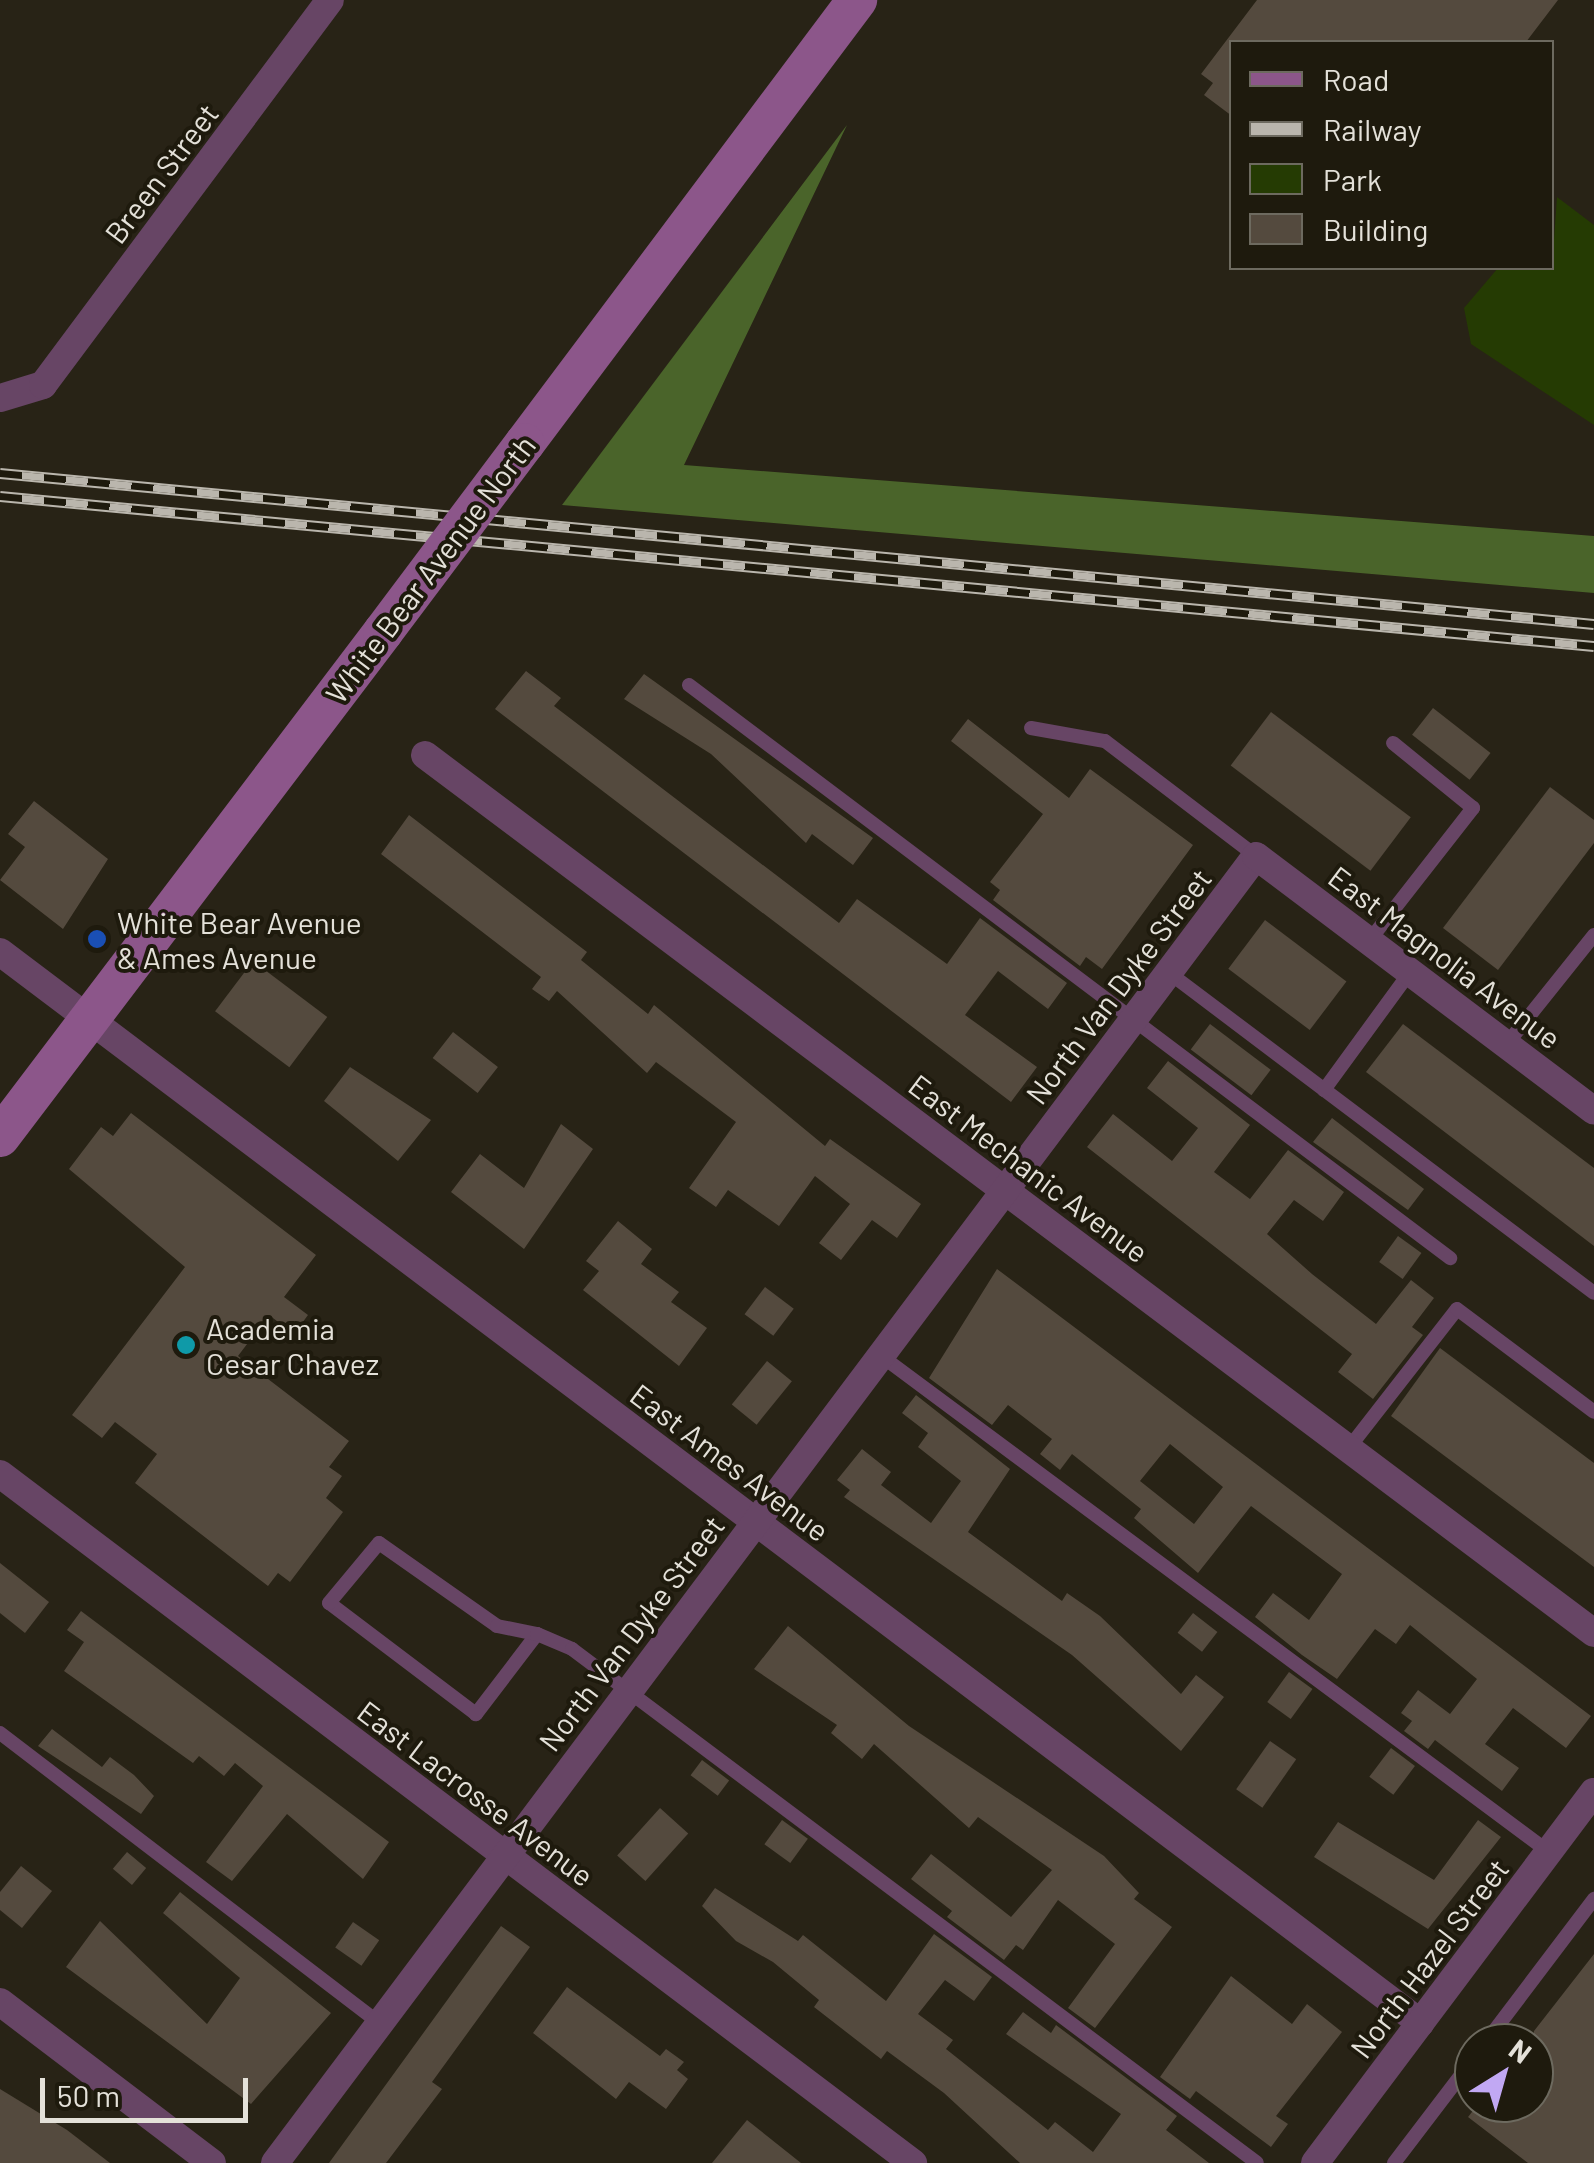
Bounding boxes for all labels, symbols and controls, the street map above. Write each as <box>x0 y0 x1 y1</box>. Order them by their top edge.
legend <box>1229 40 1554 270</box>
text: Road <box>1323 61 1389 97</box>
street label: Breen Street <box>97 96 225 250</box>
text: Railway <box>1323 111 1422 147</box>
text: Park <box>1323 161 1382 197</box>
text: Building <box>1323 211 1428 247</box>
street label: White Bear Avenue North <box>318 428 542 710</box>
street label: East Magnolia Avenue <box>1322 858 1568 1056</box>
street label: North Van Dyke Street <box>1018 861 1218 1111</box>
place label: White Bear Avenue & Ames Avenue <box>117 904 362 974</box>
marker: White Bear Avenue & Ames Avenue <box>86 928 108 950</box>
street label: East Mechanic Avenue <box>902 1066 1156 1270</box>
place label: Academia Cesar Chavez <box>206 1310 379 1380</box>
marker: Academia Cesar Chavez <box>175 1334 197 1356</box>
street label: East Ames Avenue <box>624 1376 836 1548</box>
street label: North Van Dyke Street <box>531 1508 731 1758</box>
street label: East Lacrosse Avenue <box>351 1693 601 1893</box>
street label: North Hazel Street <box>1342 1851 1516 2065</box>
north arrow <box>1454 2023 1554 2123</box>
text: N <box>1503 2031 1539 2070</box>
scale bar <box>45 2058 252 2120</box>
text: 50 m <box>57 2077 120 2113</box>

